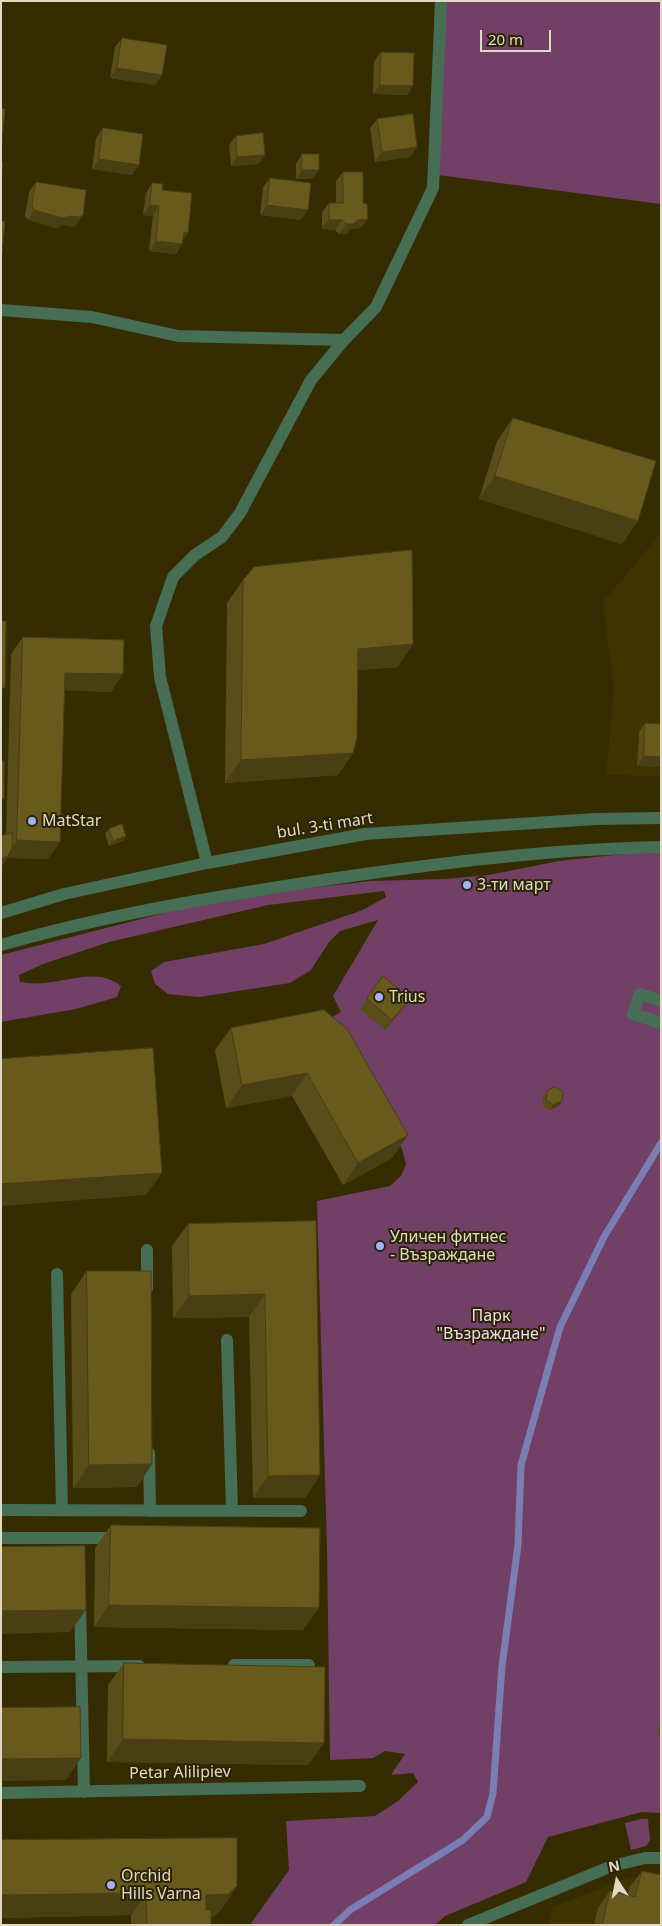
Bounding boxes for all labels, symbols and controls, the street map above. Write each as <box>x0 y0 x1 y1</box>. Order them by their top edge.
scale bar <box>482 20 553 52</box>
text: 20 m <box>488 29 523 49</box>
street label: bul. 3-ti mart <box>276 809 374 843</box>
place label: MatStar <box>42 811 101 831</box>
marker: MatStar <box>26 815 38 827</box>
place label: 3-ти март <box>477 875 551 895</box>
marker: 3-ти март <box>461 879 473 891</box>
place label: Trius <box>389 987 425 1007</box>
marker: Trius <box>373 991 385 1003</box>
place label: Уличен фитнес - Възраждане <box>390 1227 506 1265</box>
marker: Уличен фитнес - Възраждане <box>374 1240 386 1252</box>
park label: Парк "Възраждане" <box>437 1306 545 1344</box>
street label: Petar Alilipiev <box>129 1763 231 1783</box>
text: N <box>607 1855 621 1876</box>
north arrow <box>592 1856 642 1906</box>
place label: Orchid Hills Varna <box>121 1866 201 1904</box>
marker: Orchid Hills Varna <box>105 1879 117 1891</box>

